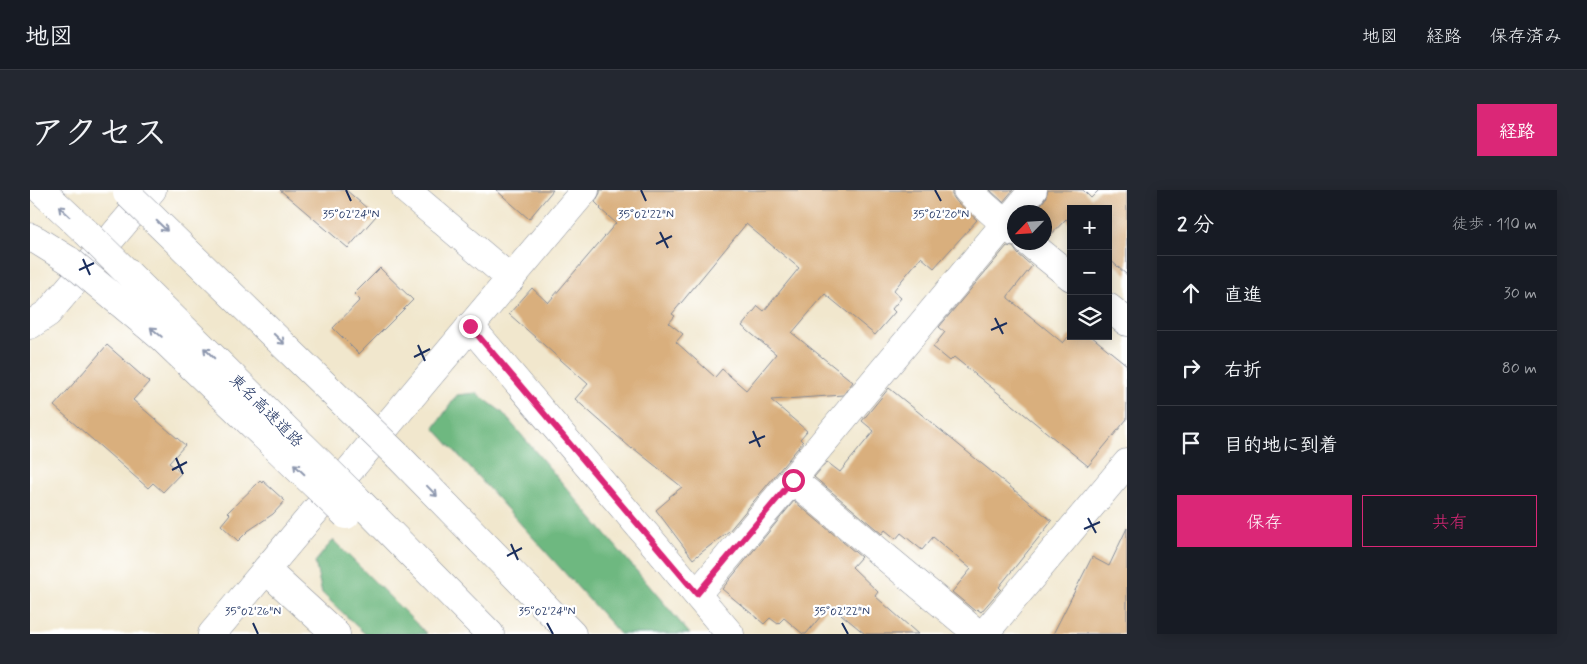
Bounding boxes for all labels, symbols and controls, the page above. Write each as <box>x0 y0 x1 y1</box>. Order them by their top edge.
text: 地図 <box>25 22 73 53</box>
text: 地図 <box>1362 25 1398 49</box>
text: 経路 <box>1426 25 1462 49</box>
text: 保存済み <box>1490 25 1562 49</box>
button: 経路 <box>1477 104 1557 156</box>
text: アクセス <box>30 111 168 157</box>
one-way arrow <box>57 205 70 217</box>
north arrow <box>1007 205 1052 250</box>
map controls <box>1067 205 1112 340</box>
button: + <box>1067 205 1112 250</box>
text: 35°02'24"N <box>323 207 380 223</box>
text: 35°02'22"N <box>618 207 674 223</box>
text: 35°02'20"N <box>913 207 969 223</box>
text: 2 分 <box>1177 211 1214 239</box>
text: 徒歩 · 110 m <box>1452 214 1537 235</box>
one-way arrow <box>155 220 168 232</box>
button: − <box>1067 250 1112 295</box>
icon: ahead <box>1177 279 1205 307</box>
text: 直進 <box>1224 283 1262 308</box>
text: 30 m <box>1504 283 1537 304</box>
button: layers <box>1067 295 1112 340</box>
route end <box>459 315 482 338</box>
one-way arrow <box>150 327 163 338</box>
one-way arrow <box>273 333 285 345</box>
one-way arrow <box>203 347 215 360</box>
icon: right <box>1177 354 1205 382</box>
text: 右折 <box>1224 358 1262 383</box>
text: 80 m <box>1502 358 1537 379</box>
street label: 東名高速道路 <box>225 370 307 452</box>
icon: arrive <box>1177 429 1205 457</box>
text: 目的地に到着 <box>1224 433 1338 458</box>
one-way arrow <box>292 463 305 475</box>
route start <box>782 469 805 492</box>
one-way arrow <box>426 484 438 496</box>
button: 保存 <box>1177 495 1352 547</box>
button: 共有 <box>1362 495 1537 547</box>
text: 35°02'26"N <box>225 604 281 620</box>
text: 35°02'24"N <box>519 604 576 620</box>
text: 35°02'22"N <box>814 604 870 620</box>

